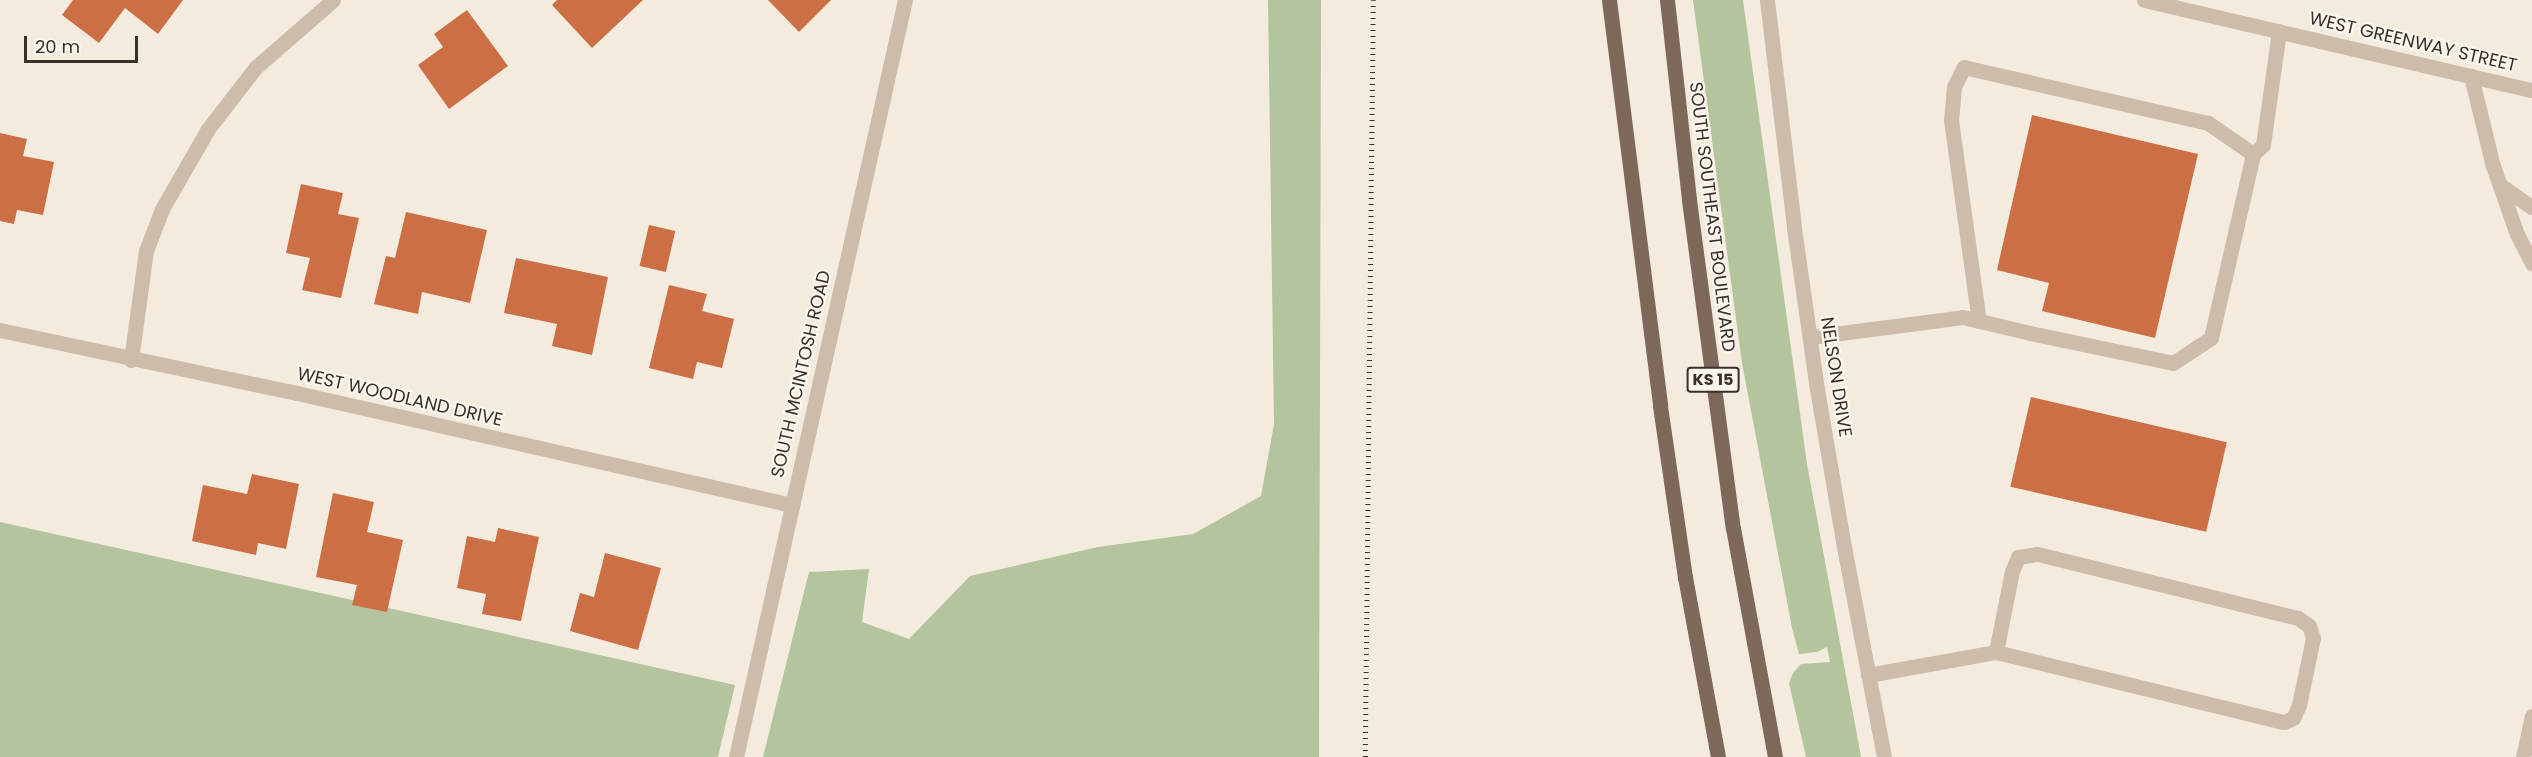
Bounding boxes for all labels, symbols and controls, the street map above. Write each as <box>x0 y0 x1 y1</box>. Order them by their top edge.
street label: WEST GREENWAY STREET <box>2307 8 2519 76</box>
scale bar <box>27 24 141 62</box>
text: 20 m <box>35 34 80 59</box>
street label: SOUTH SOUTHEAST BOULEVARD <box>1685 81 1739 353</box>
street label: SOUTH MCINTOSH ROAD <box>767 268 835 480</box>
street label: NELSON DRIVE <box>1816 315 1856 439</box>
street label: WEST WOODLAND DRIVE <box>295 363 505 431</box>
road number: KS 15 <box>1686 367 1740 393</box>

